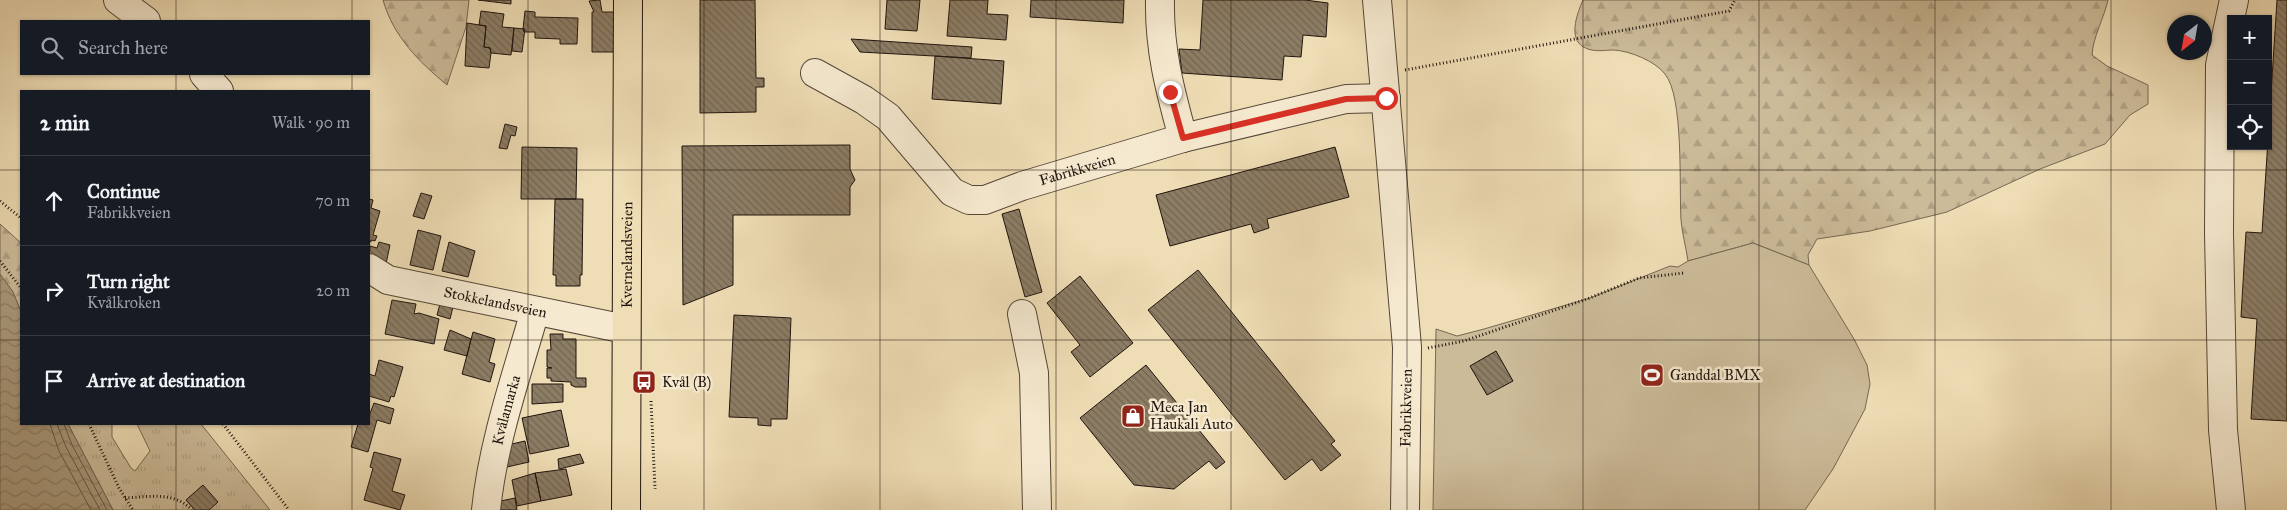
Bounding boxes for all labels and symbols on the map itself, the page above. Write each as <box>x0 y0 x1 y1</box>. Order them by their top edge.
north arrow <box>2167 15 2212 60</box>
route end <box>1159 81 1182 104</box>
route start <box>1375 87 1398 110</box>
street label: Fabrikkveien <box>1037 150 1117 189</box>
street label: Kvernelandsveien <box>618 202 636 308</box>
street label: Stokkelandsveien <box>442 283 548 322</box>
sports icon: Ganddal BMX <box>1639 362 1665 388</box>
place label: Ganddal BMX <box>1670 366 1761 384</box>
bus stop icon: Kvål (B) <box>631 369 657 395</box>
street label: Fabrikkveien <box>1396 369 1416 447</box>
street label: Kvålamarka <box>488 372 525 447</box>
place label: Kvål (B) <box>662 373 711 392</box>
place label: Meca Jan Haukali Auto <box>1150 398 1233 433</box>
shop icon: Meca Jan Haukali Auto <box>1120 403 1146 429</box>

